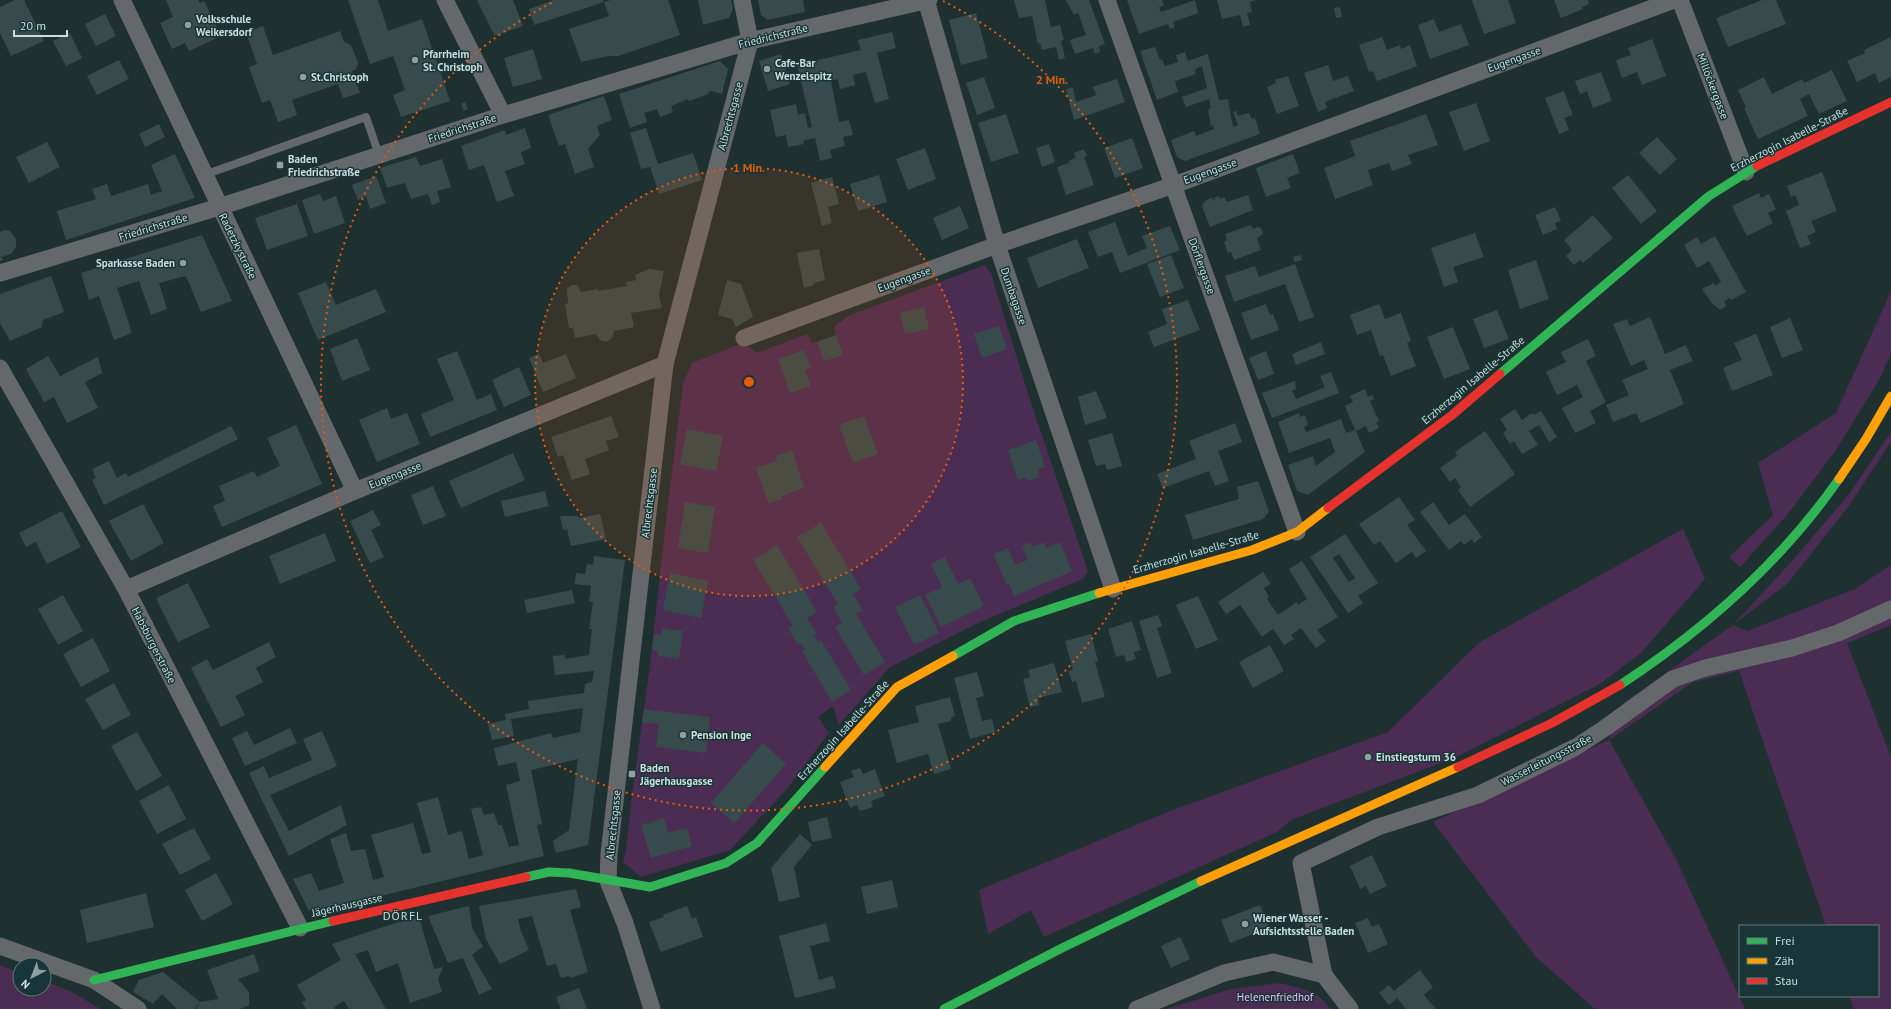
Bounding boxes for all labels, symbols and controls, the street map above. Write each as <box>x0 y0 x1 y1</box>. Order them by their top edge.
scale bar <box>14 12 67 38</box>
place label: Volksschule Weikersdorf <box>195 12 254 39</box>
text: 20 m <box>20 18 46 33</box>
marker: Volksschule Weikersdorf <box>183 20 193 30</box>
street label: Friedrichstraße <box>737 20 810 51</box>
street label: Eugengasse <box>1486 43 1543 75</box>
place label: Pfarrheim St. Christoph <box>423 47 483 74</box>
street label: Millöckergasse <box>1694 51 1732 121</box>
marker: Pfarrheim St. Christoph <box>410 55 420 65</box>
place label: Cafe-Bar Wenzelspitz <box>775 56 832 83</box>
marker: Cafe-Bar Wenzelspitz <box>762 64 772 74</box>
place label: St.Christoph <box>311 70 369 84</box>
marker: St.Christoph <box>298 72 308 82</box>
text: 2 Min. <box>1036 72 1068 87</box>
street label: Albrechtsgasse <box>714 80 746 152</box>
street label: Erzherzogin Isabelle-Straße <box>1728 103 1850 175</box>
street label: Friedrichstraße <box>426 110 498 146</box>
place label: Baden Friedrichstraße <box>288 152 360 179</box>
street label: Eugengasse <box>1182 155 1239 187</box>
marker: Baden Friedrichstraße <box>275 160 285 170</box>
text: 1 Min. <box>733 160 765 175</box>
street label: Friedrichstraße <box>117 210 189 244</box>
street label: Radetzkystraße <box>216 211 260 282</box>
street label: Dörflergasse <box>1185 236 1219 296</box>
place label: Sparkasse Baden <box>96 256 175 270</box>
marker: Sparkasse Baden <box>178 258 188 268</box>
street label: Eugengasse <box>876 263 933 295</box>
street label: Dumbagasse <box>998 266 1030 327</box>
street label: Erzherzogin Isabelle-Straße <box>1419 333 1528 427</box>
centre of rings <box>742 375 756 389</box>
street label: Eugengasse <box>367 458 424 492</box>
street label: Albrechtsgasse <box>638 467 660 539</box>
street label: Erzherzogin Isabelle-Straße <box>1132 527 1261 577</box>
street label: Habsburgerstraße <box>129 604 179 686</box>
street label: Erzherzogin Isabelle-Straße <box>794 677 892 783</box>
place label: Pension Inge <box>691 728 752 742</box>
marker: Pension Inge <box>678 730 688 740</box>
street label: Wasserleitungsstraße <box>1498 731 1594 789</box>
place label: Einstiegsturm 36 <box>1376 750 1456 764</box>
marker: Einstiegsturm 36 <box>1363 752 1373 762</box>
place label: Baden Jägerhausgasse <box>639 761 713 788</box>
marker: Baden Jägerhausgasse <box>627 769 637 779</box>
street label: Albrechtsgasse <box>602 789 624 861</box>
street label: Jägerhausgasse <box>309 890 384 920</box>
district label: DÖRFL <box>383 908 423 923</box>
place label: Wiener Wasser - Aufsichtsstelle Baden <box>1253 911 1354 938</box>
marker: Wiener Wasser - Aufsichtsstelle Baden <box>1240 919 1250 929</box>
legend <box>1739 925 1879 997</box>
text: Frei <box>1775 933 1795 948</box>
text: Zäh <box>1775 953 1794 968</box>
north arrow <box>12 957 52 997</box>
text: Stau <box>1775 973 1798 988</box>
text: N <box>18 977 33 992</box>
park label: Helenenfriedhof <box>1237 990 1314 1004</box>

